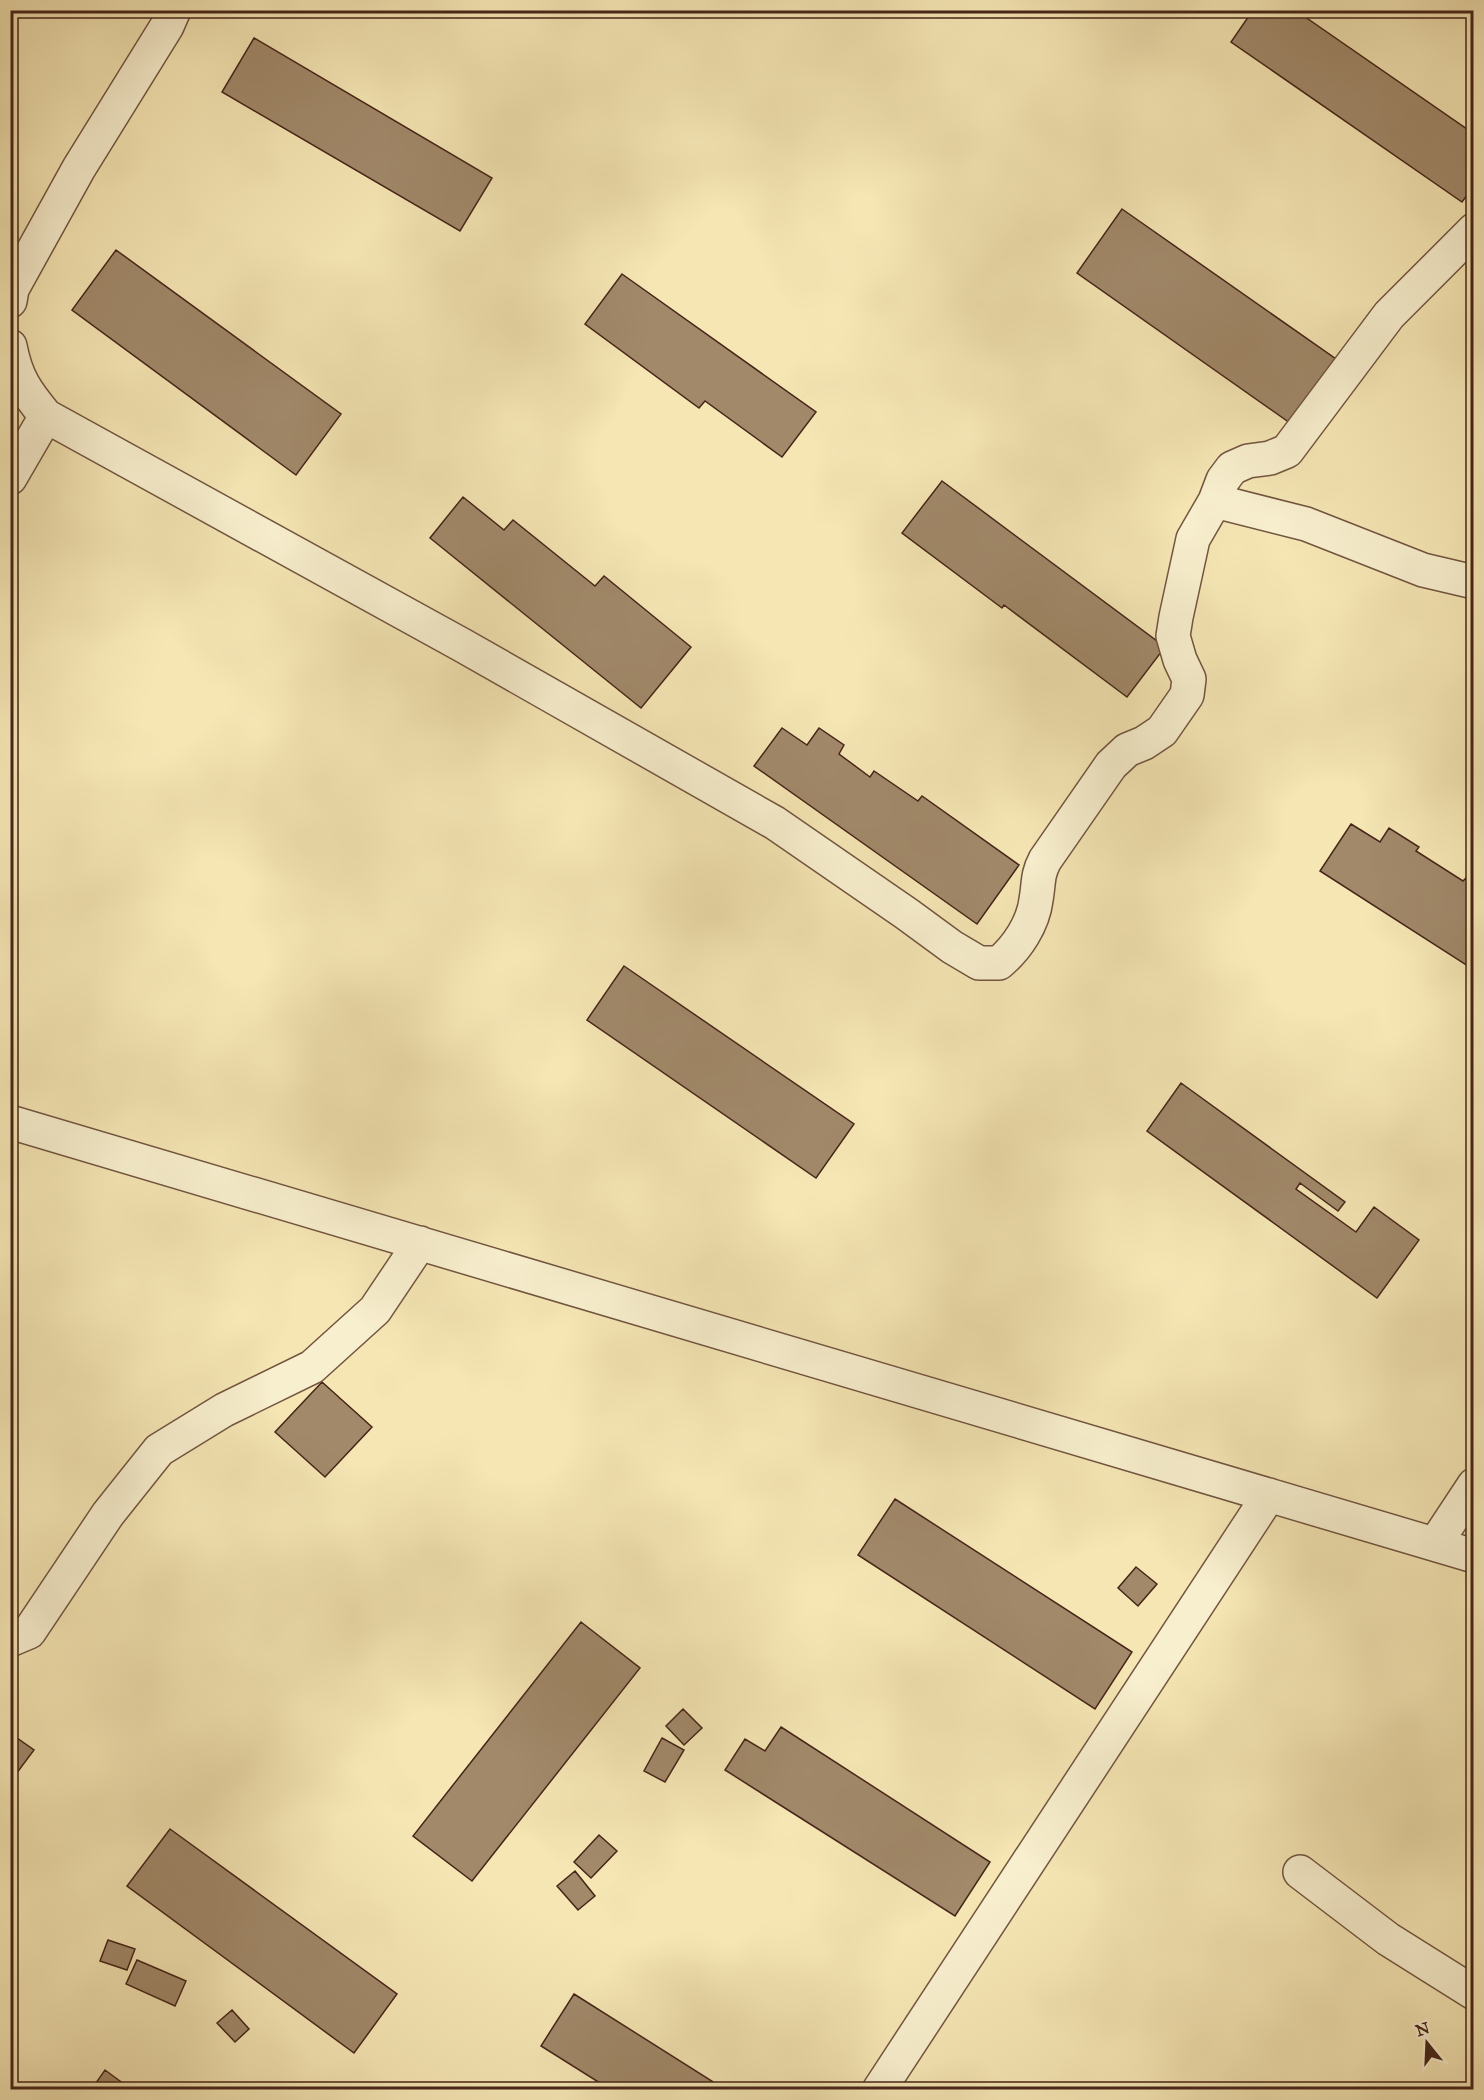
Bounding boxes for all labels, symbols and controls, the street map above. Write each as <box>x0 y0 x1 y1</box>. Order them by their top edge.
north arrow <box>1397 2013 1457 2073</box>
text: N <box>1413 2018 1432 2040</box>

